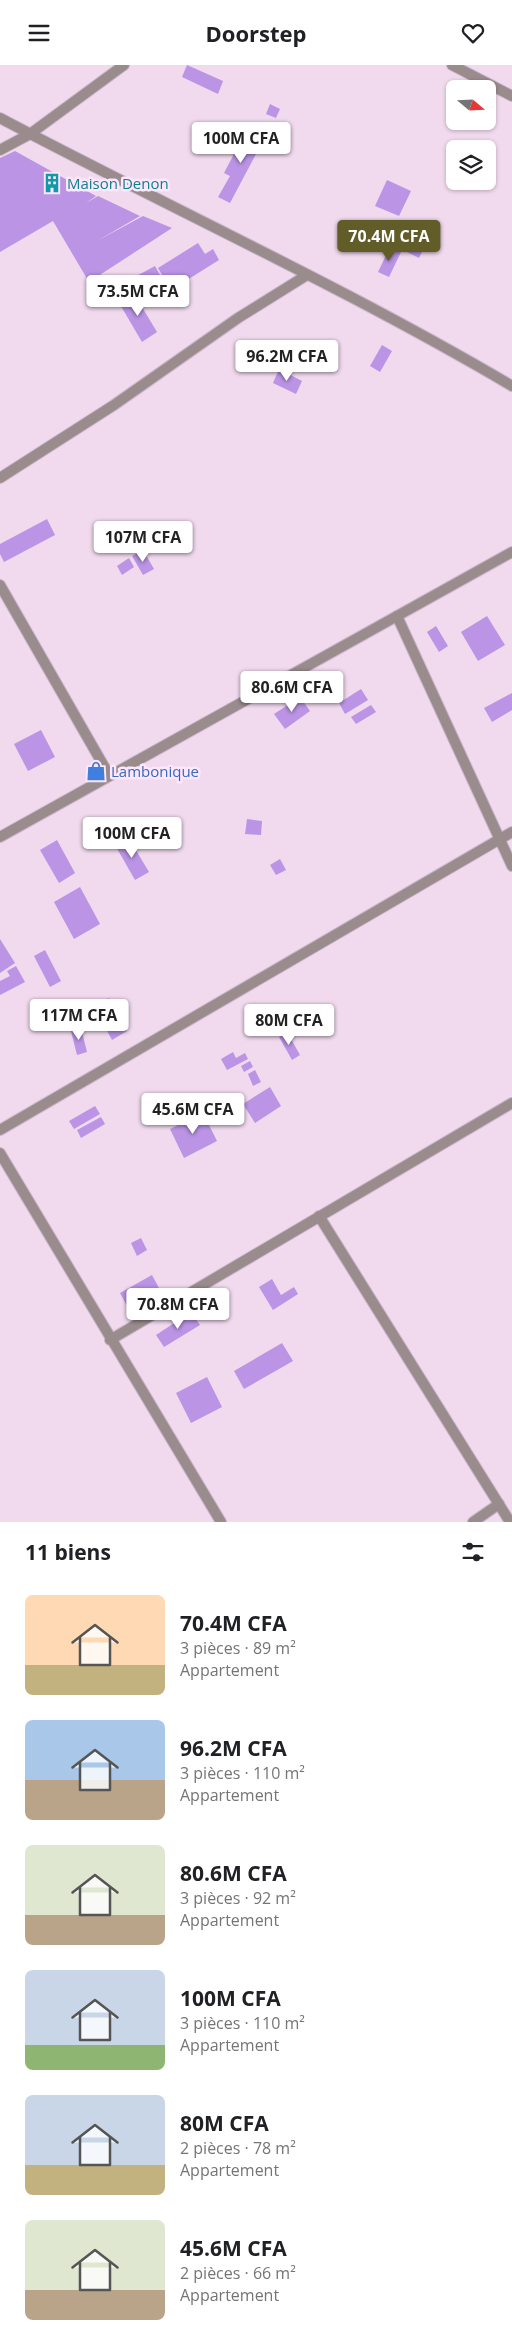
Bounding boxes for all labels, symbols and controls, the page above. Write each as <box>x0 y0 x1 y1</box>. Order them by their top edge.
text: Doorstep <box>206 18 306 48</box>
icon: menu <box>25 19 53 47</box>
icon: heart <box>459 19 487 47</box>
north arrow <box>446 80 496 130</box>
map controls <box>446 80 496 190</box>
pin: 100M CFA <box>189 121 293 164</box>
text: 100M CFA <box>203 127 279 149</box>
button: layers <box>446 140 496 190</box>
building icon: Maison Denon <box>41 172 63 194</box>
place label: Maison Denon <box>67 173 169 193</box>
pin: 70.4M CFA <box>332 219 446 262</box>
text: 70.4M CFA <box>348 225 430 247</box>
pin: 73.5M CFA <box>81 275 195 317</box>
text: 73.5M CFA <box>97 280 179 302</box>
pin: 96.2M CFA <box>230 339 344 382</box>
text: 96.2M CFA <box>246 345 328 367</box>
pin: 107M CFA <box>91 521 195 563</box>
text: 107M CFA <box>105 526 181 548</box>
pin: 80.6M CFA <box>235 671 349 713</box>
text: 80.6M CFA <box>251 676 333 698</box>
shop icon: Lambonique <box>85 760 107 782</box>
place label: Lambonique <box>111 761 199 781</box>
pin: 100M CFA <box>80 817 184 859</box>
text: 100M CFA <box>94 822 170 844</box>
pin: 117M CFA <box>27 999 131 1041</box>
pin: 80M CFA <box>243 1003 335 1046</box>
text: 117M CFA <box>41 1004 117 1026</box>
text: 80M CFA <box>255 1009 323 1031</box>
pin: 45.6M CFA <box>136 1093 250 1135</box>
text: 45.6M CFA <box>152 1098 234 1120</box>
pin: 70.8M CFA <box>121 1287 235 1330</box>
text: 70.8M CFA <box>137 1293 219 1315</box>
text: 11 biens <box>25 1538 111 1566</box>
icon: filters <box>459 1538 487 1566</box>
text: 70.4M CFA <box>180 1609 287 1637</box>
icon: home <box>65 1615 125 1675</box>
text: 3 pièces · 89 m² <box>180 1637 296 1659</box>
text: Appartement <box>180 1659 279 1681</box>
text: 96.2M CFA <box>180 1734 287 1762</box>
icon: home <box>65 1740 125 1800</box>
text: 3 pièces · 110 m² <box>180 1762 305 1784</box>
text: Appartement <box>180 1784 279 1806</box>
text: 80.6M CFA <box>180 1859 287 1887</box>
icon: home <box>65 1865 125 1925</box>
text: 3 pièces · 92 m² <box>180 1887 296 1909</box>
text: Appartement <box>180 1909 279 1931</box>
text: 100M CFA <box>180 1984 281 2012</box>
icon: home <box>65 1990 125 2050</box>
text: 3 pièces · 110 m² <box>180 2012 305 2034</box>
text: Appartement <box>180 2034 279 2056</box>
text: 80M CFA <box>180 2109 269 2137</box>
icon: home <box>65 2115 125 2175</box>
text: 2 pièces · 78 m² <box>180 2137 296 2159</box>
text: Appartement <box>180 2159 279 2181</box>
text: 45.6M CFA <box>180 2234 287 2262</box>
icon: home <box>65 2240 125 2300</box>
text: 2 pièces · 66 m² <box>180 2262 296 2284</box>
text: Appartement <box>180 2284 279 2306</box>

